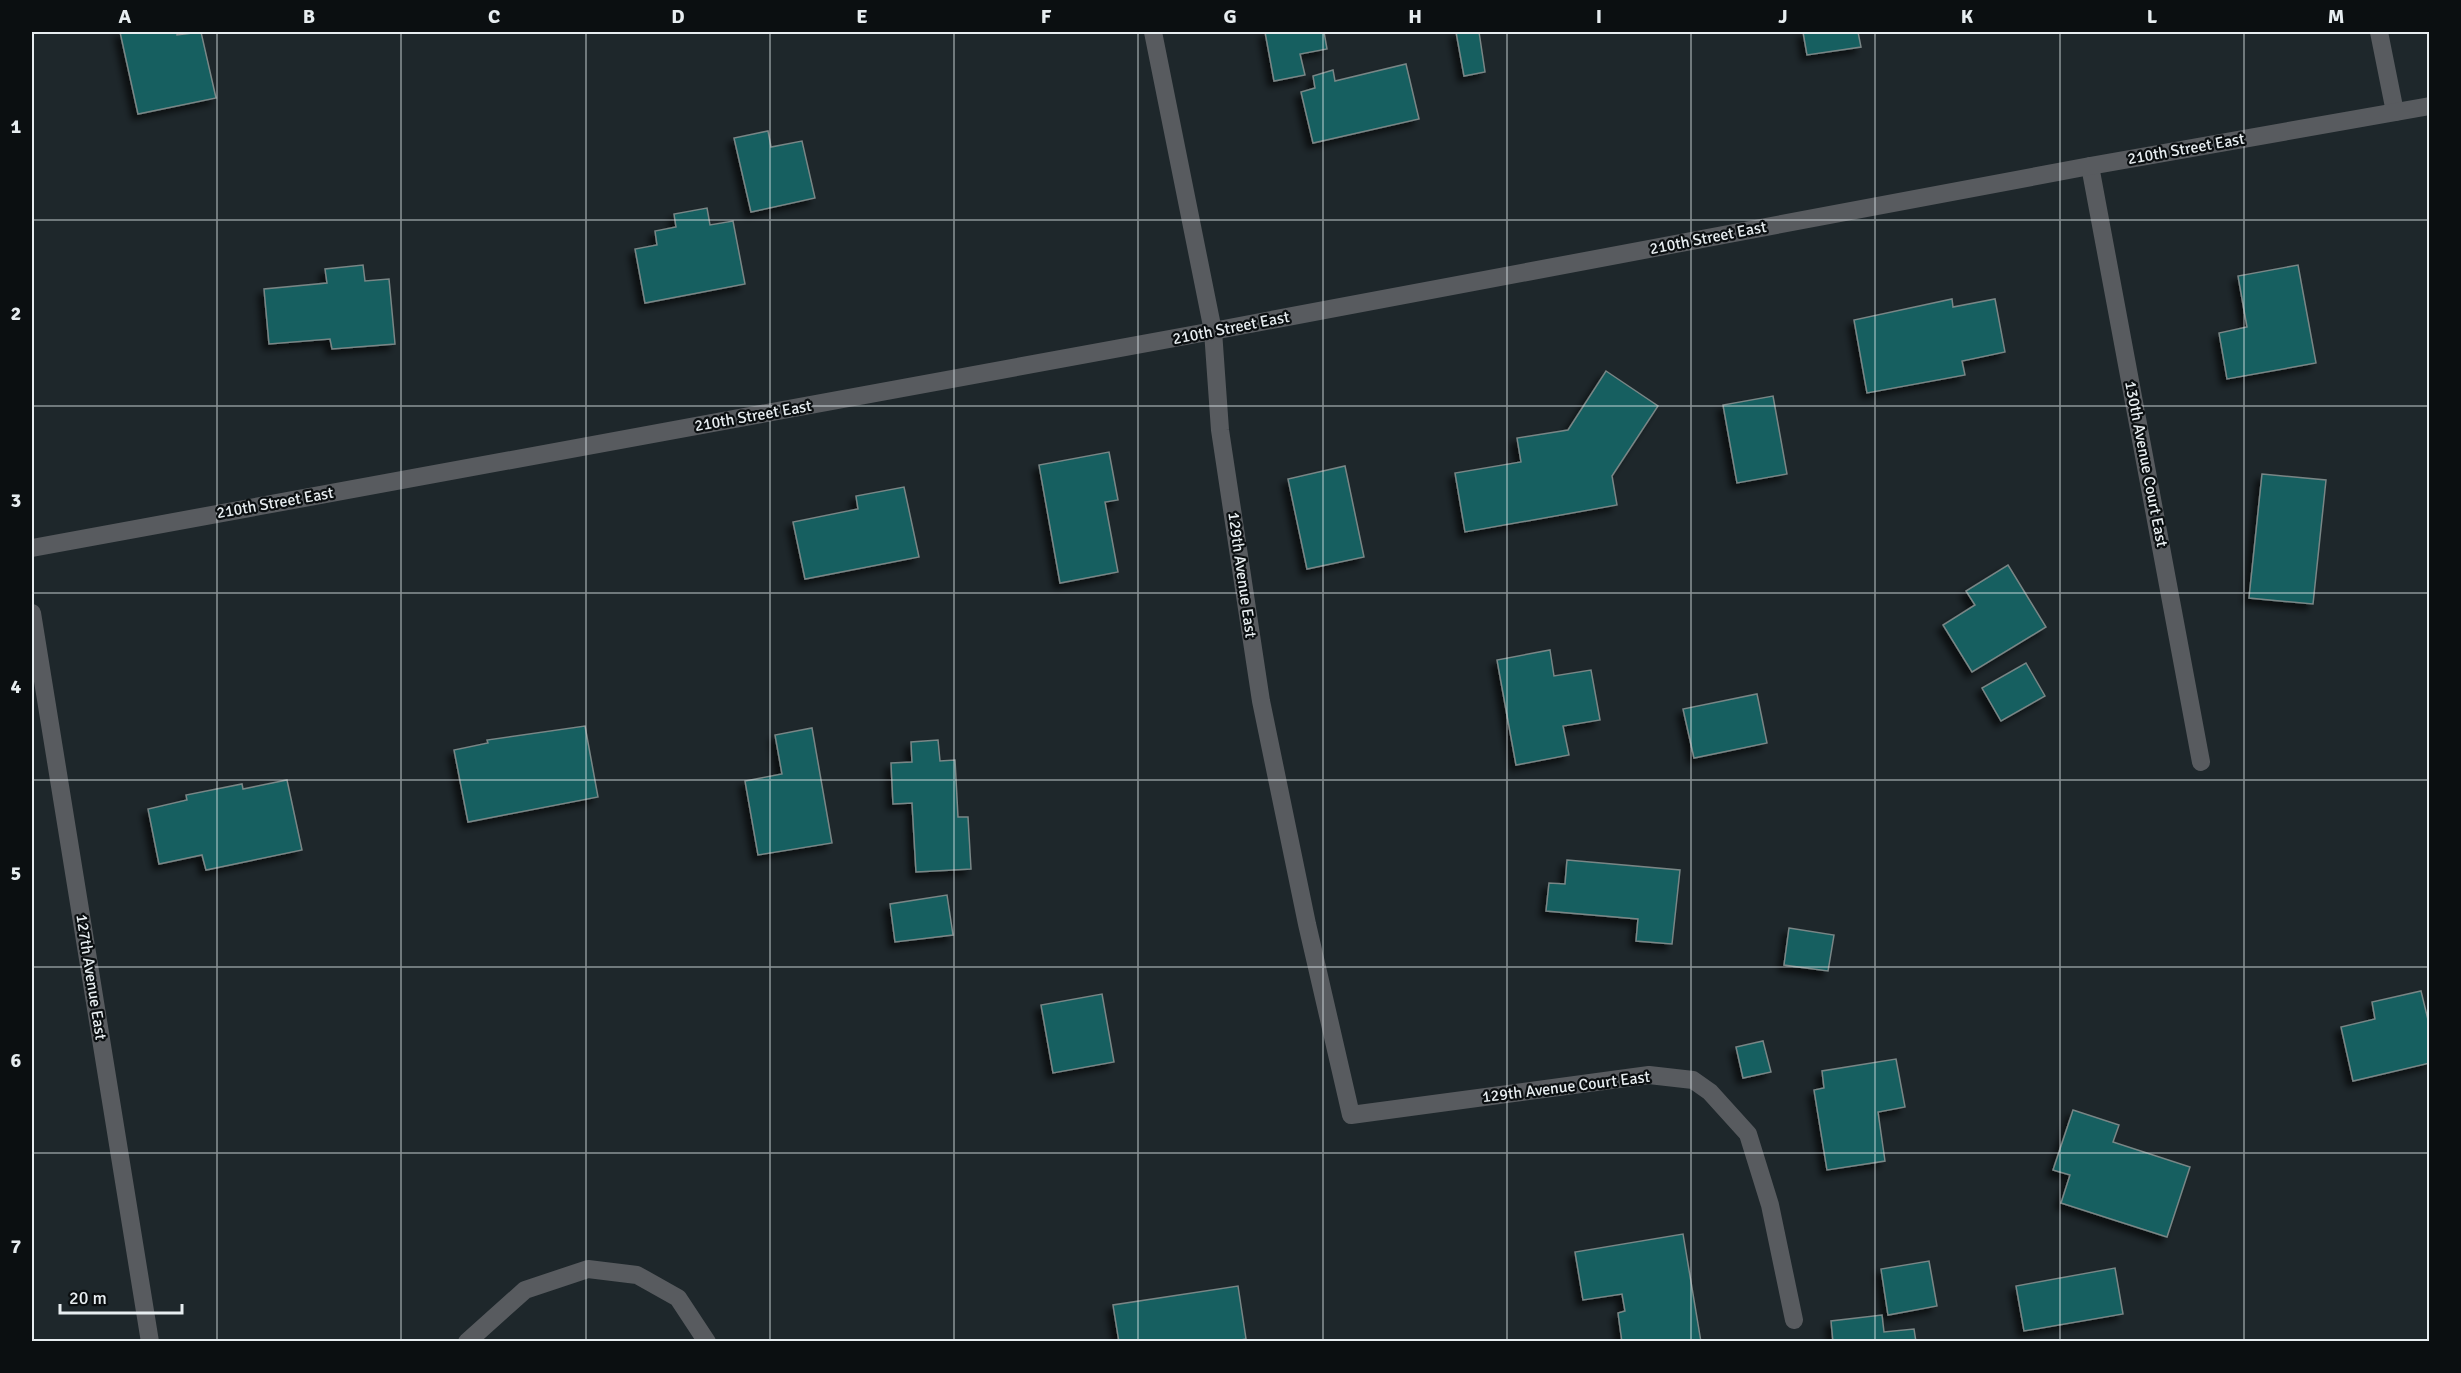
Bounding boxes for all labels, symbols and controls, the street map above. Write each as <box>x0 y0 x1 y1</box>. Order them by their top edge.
text: A <box>119 4 132 29</box>
text: B <box>303 4 315 29</box>
text: C <box>488 4 500 29</box>
text: D <box>671 4 685 29</box>
text: E <box>856 4 868 29</box>
text: F <box>1041 4 1052 29</box>
text: G <box>1223 4 1237 29</box>
text: H <box>1408 4 1422 29</box>
text: I <box>1596 4 1602 29</box>
text: J <box>1778 4 1788 29</box>
text: K <box>1961 4 1974 29</box>
text: L <box>2147 4 2158 29</box>
text: M <box>2328 4 2344 29</box>
text: 1 <box>11 114 22 139</box>
street label: 210th Street East <box>2126 129 2247 169</box>
street label: 210th Street East <box>1648 217 1769 259</box>
text: 2 <box>11 301 21 326</box>
street label: 210th Street East <box>1171 307 1292 349</box>
street label: 130th Avenue Court East <box>2120 379 2172 549</box>
street label: 210th Street East <box>693 396 814 436</box>
street label: 210th Street East <box>215 483 336 523</box>
text: 3 <box>11 488 21 513</box>
street label: 129th Avenue East <box>1223 511 1261 640</box>
text: 4 <box>11 674 22 699</box>
text: 5 <box>11 861 21 886</box>
street label: 127th Avenue East <box>71 913 111 1042</box>
text: 6 <box>11 1048 22 1073</box>
street label: 129th Avenue Court East <box>1481 1067 1651 1107</box>
text: 7 <box>11 1234 22 1259</box>
scale bar <box>60 1277 182 1315</box>
text: 20 m <box>69 1287 107 1309</box>

